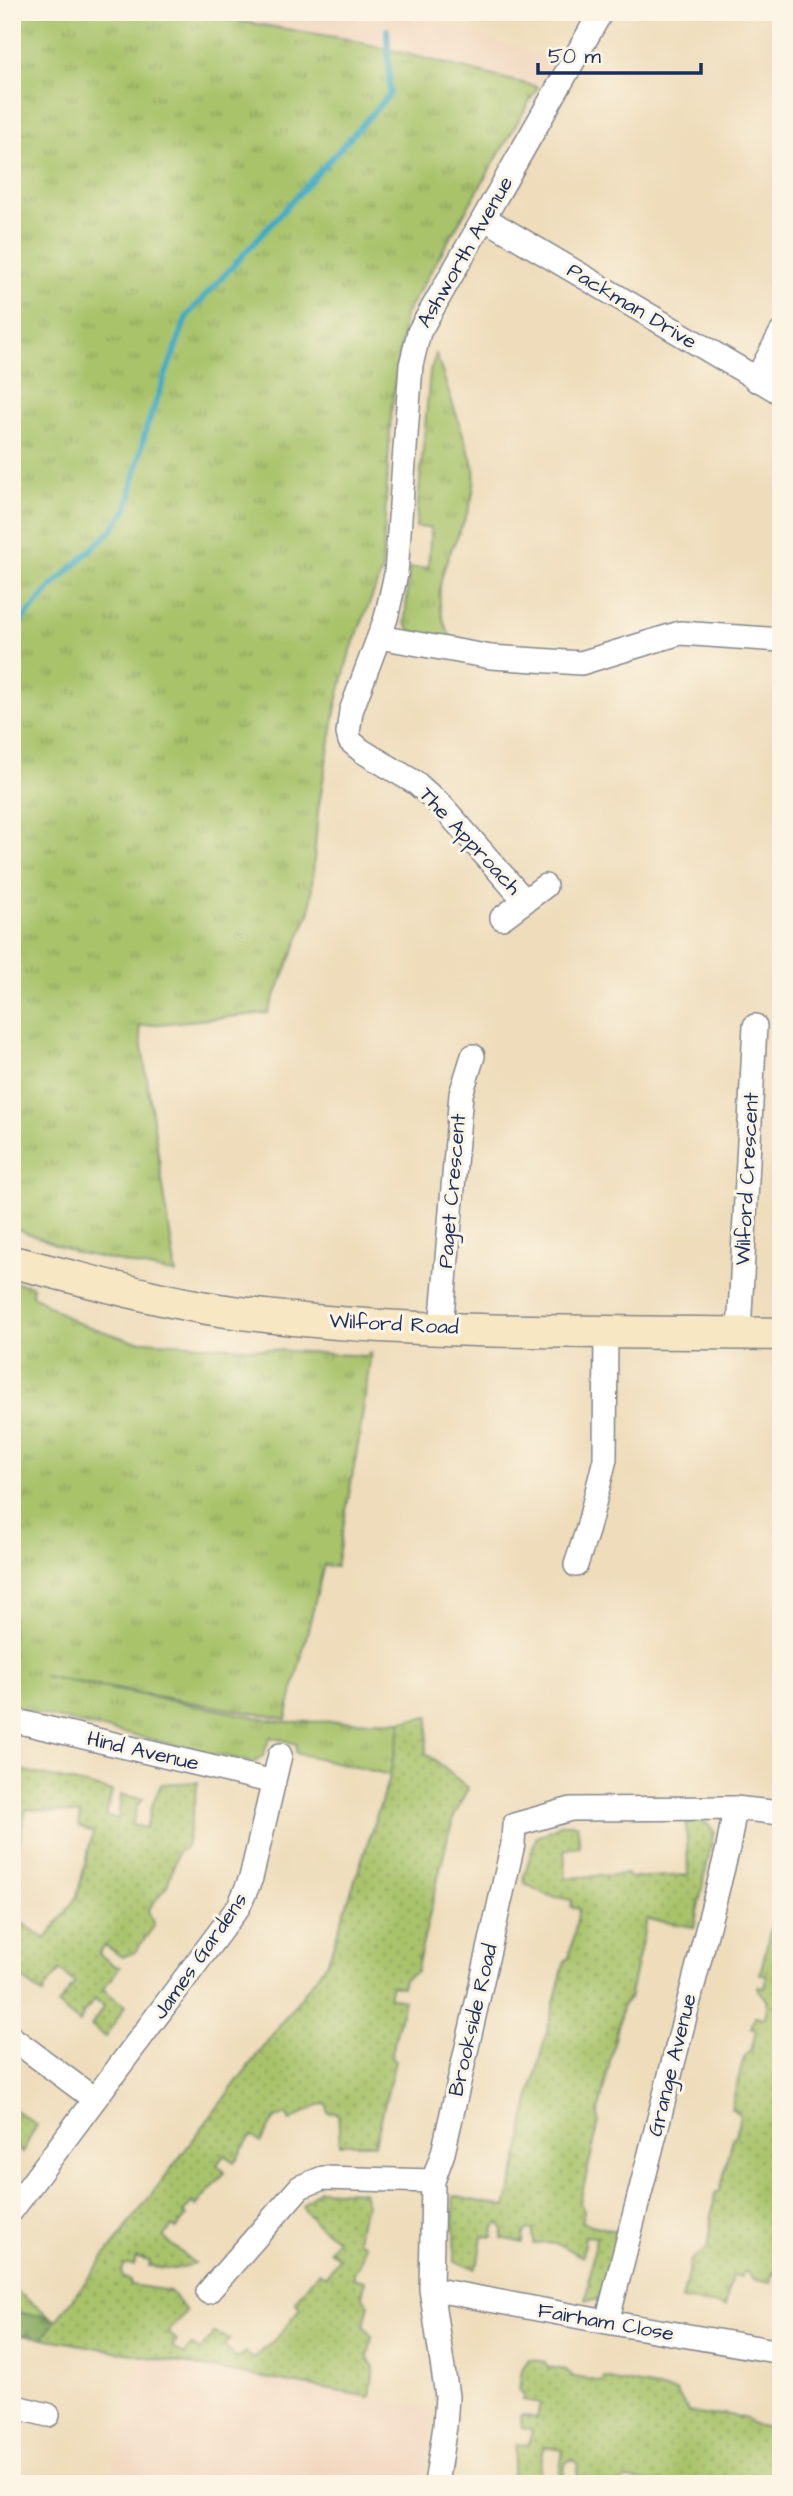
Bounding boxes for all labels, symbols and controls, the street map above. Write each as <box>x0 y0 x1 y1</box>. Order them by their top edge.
scale bar <box>538 32 700 76</box>
text: 50 m <box>548 42 602 71</box>
street label: Ashworth Avenue <box>410 171 520 333</box>
street label: Packman Drive <box>562 256 702 356</box>
street label: The Approach <box>412 781 528 902</box>
street label: Wilford Crescent <box>728 1091 766 1266</box>
street label: Paget Crescent <box>431 1112 475 1270</box>
street label: Wilford Road <box>329 1306 460 1342</box>
street label: Hind Avenue <box>84 1724 202 1778</box>
street label: James Gardens <box>146 1887 254 2025</box>
street label: Brookside Road <box>441 1941 505 2099</box>
street label: Grange Avenue <box>640 1991 706 2140</box>
street label: Fairham Close <box>536 2296 676 2348</box>

